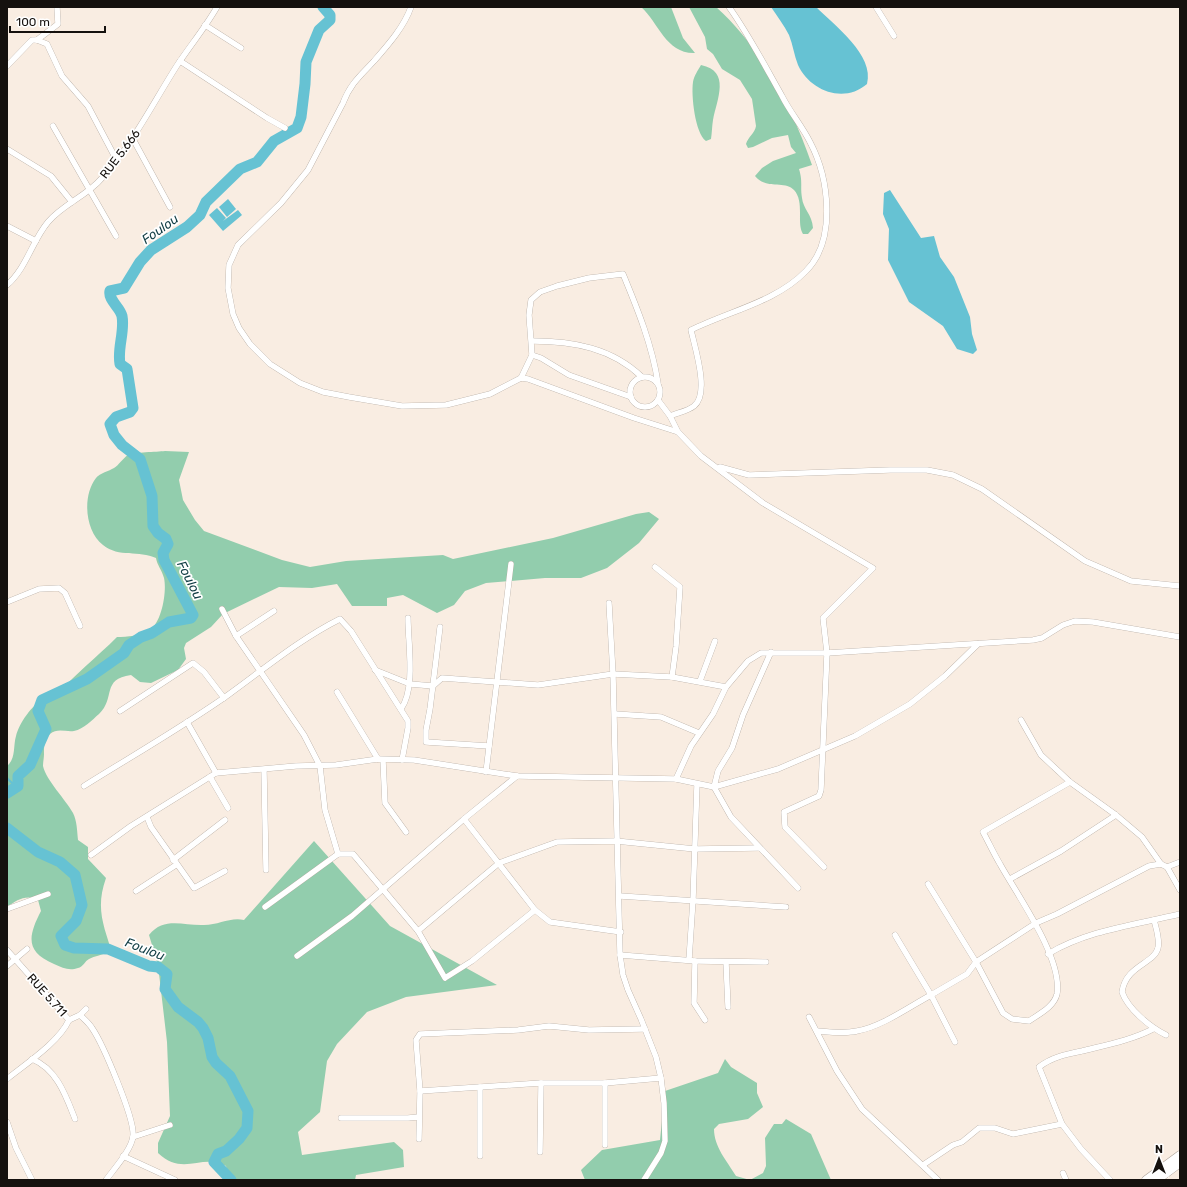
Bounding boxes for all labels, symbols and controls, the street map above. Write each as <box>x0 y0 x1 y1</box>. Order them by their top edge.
scale bar <box>10 8 105 34</box>
text: 100 m <box>16 15 50 29</box>
street label: RUE 5.666 <box>97 127 143 181</box>
water label: Foulou <box>139 211 181 247</box>
water label: Foulou <box>174 558 206 602</box>
water label: Foulou <box>123 935 167 963</box>
street label: RUE 5.711 <box>24 971 70 1019</box>
north arrow <box>1139 1139 1179 1179</box>
text: N <box>1155 1143 1163 1156</box>

